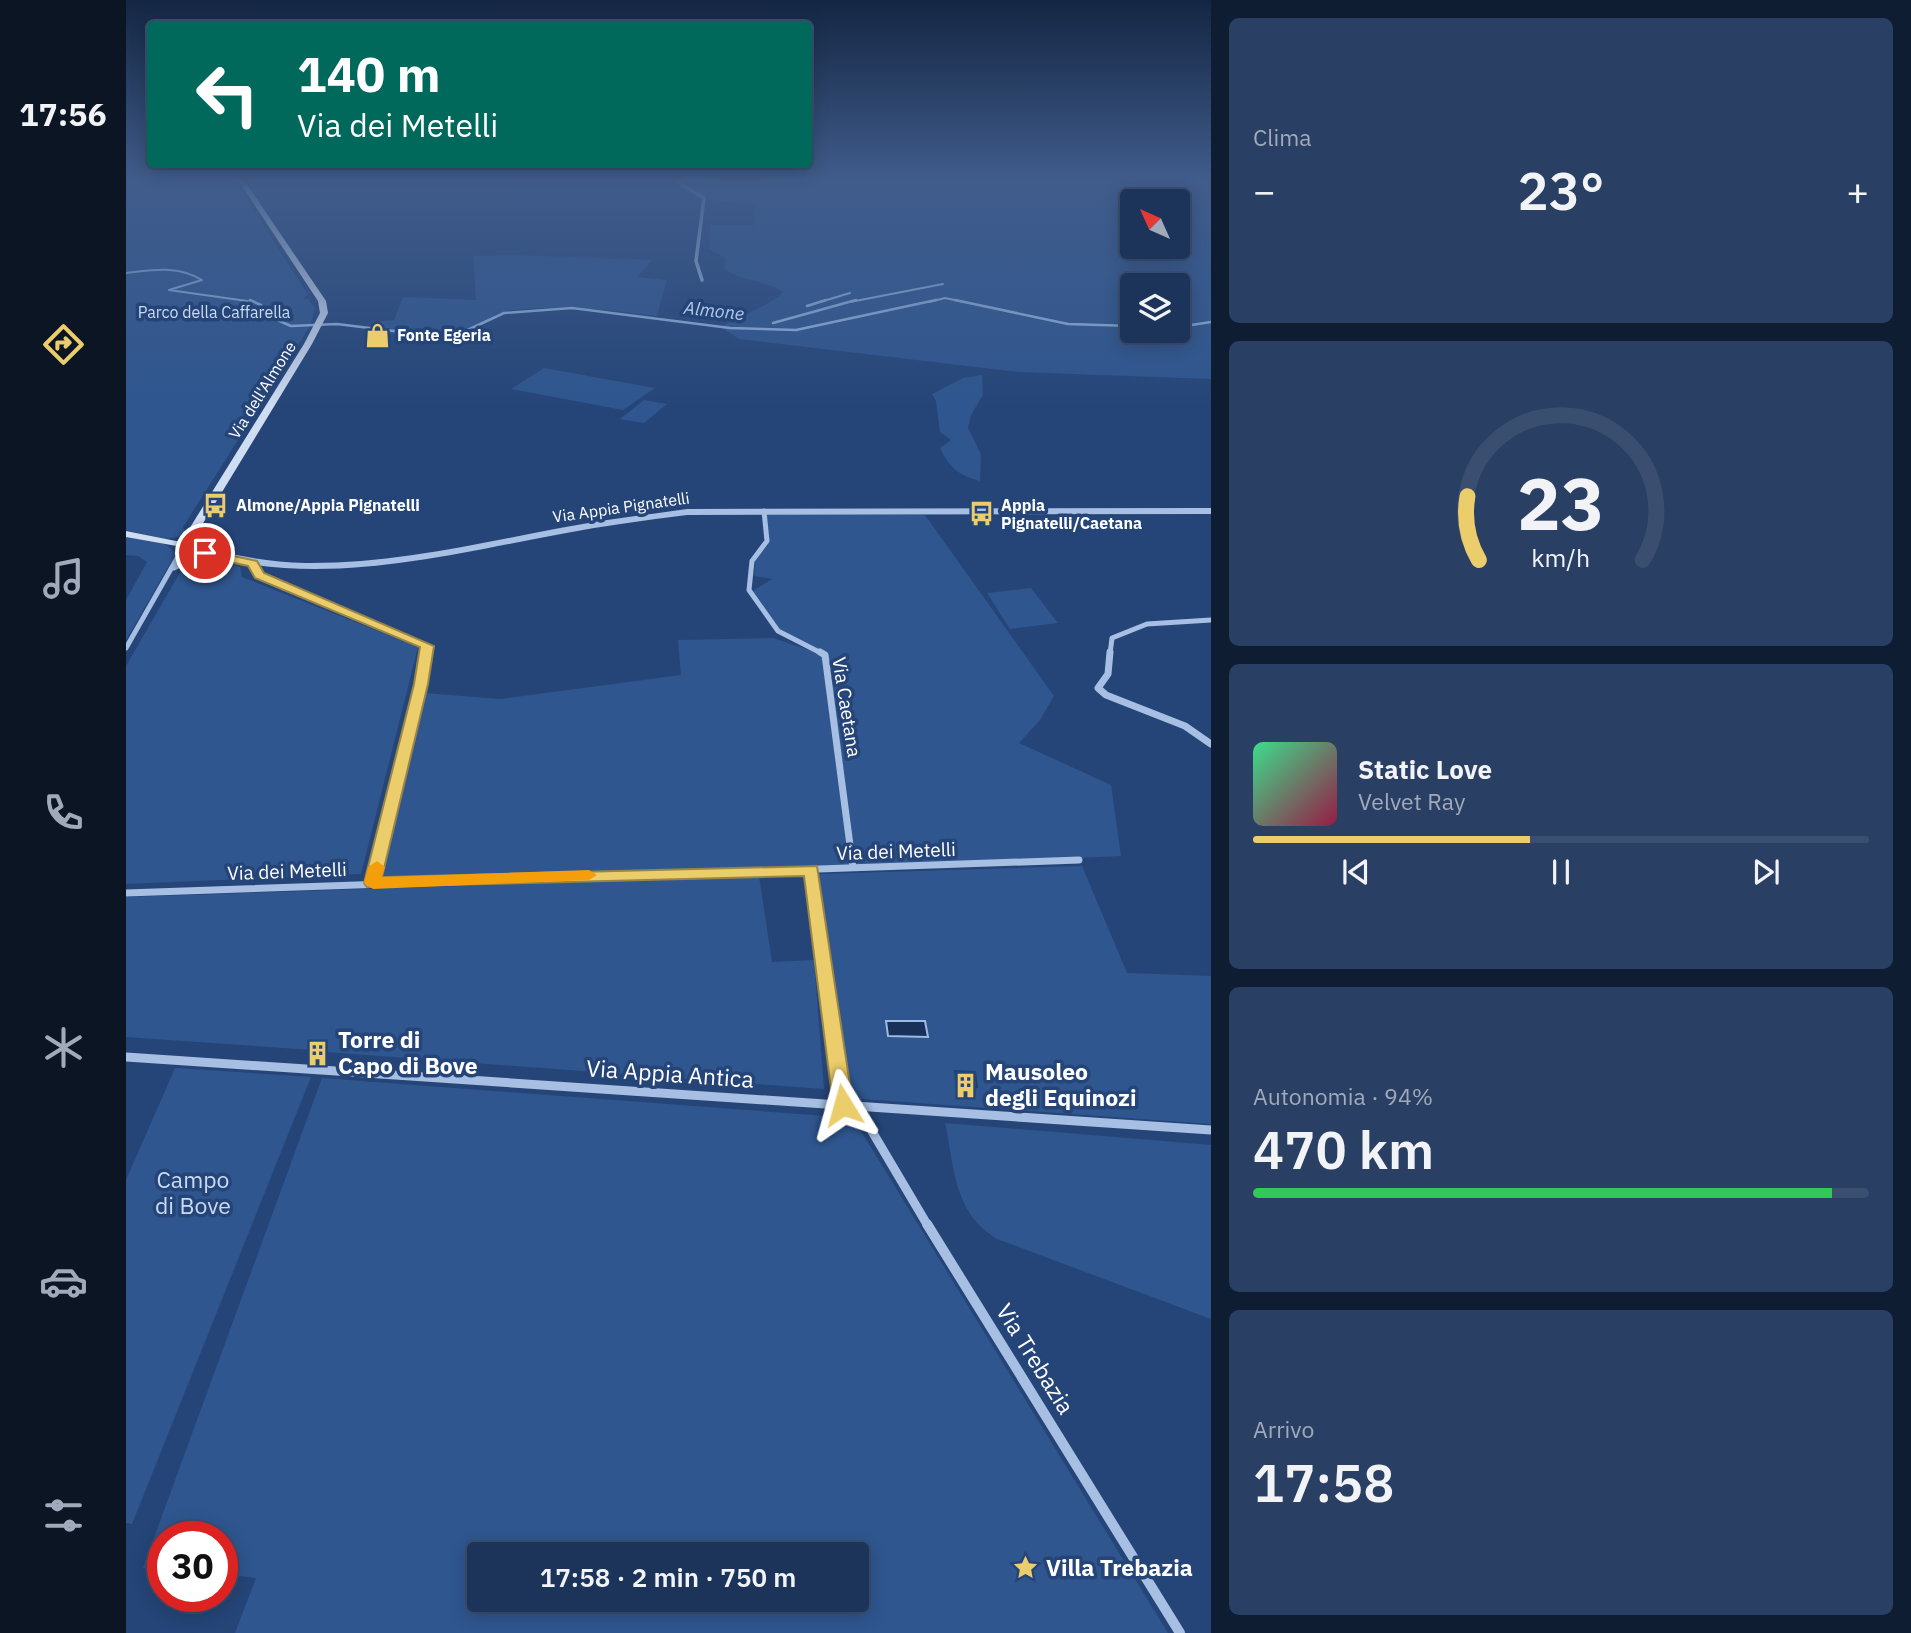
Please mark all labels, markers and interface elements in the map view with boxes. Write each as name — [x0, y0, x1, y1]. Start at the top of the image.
text: 140 m — [297, 42, 441, 105]
icon: left — [182, 49, 273, 140]
text: 17:56 — [19, 93, 107, 135]
text: Via dei Metelli — [297, 104, 498, 146]
text: Clima — [1253, 122, 1312, 152]
text: 23° — [1518, 157, 1604, 224]
text: − — [1253, 166, 1276, 215]
text: + — [1846, 166, 1869, 215]
north arrow — [1120, 189, 1190, 259]
map controls — [1120, 189, 1190, 343]
button: layers — [1120, 273, 1190, 343]
water label: Almone — [682, 296, 745, 325]
park label: Parco della Caffarella — [138, 302, 291, 322]
icon: directions — [39, 320, 88, 369]
shop icon: Fonte Egeria — [363, 321, 391, 349]
place label: Fonte Egeria — [397, 325, 491, 345]
street label: Via dell'Almone — [224, 337, 300, 442]
text: 23 — [1517, 455, 1605, 550]
street label: Via Appia Pignatelli — [551, 487, 691, 527]
bus stop icon: Almone/Appia Pignatelli — [202, 491, 230, 519]
place label: Almone/Appia Pignatelli — [236, 495, 420, 515]
place label: Appia Pignatelli/Caetana — [1001, 495, 1142, 533]
bus stop icon: Appia Pignatelli/Caetana — [967, 500, 995, 528]
pin — [175, 523, 235, 583]
icon: arrive — [186, 534, 224, 572]
text: km/h — [1532, 540, 1590, 573]
icon: music — [39, 554, 88, 603]
street label: Via Caetana — [827, 655, 867, 759]
text: Static Love — [1358, 752, 1492, 786]
text: Velvet Ray — [1358, 786, 1465, 816]
icon: phone — [39, 788, 88, 837]
street label: Via dei Metelli — [836, 837, 956, 865]
icon: previous — [1337, 853, 1375, 891]
icon: pause — [1542, 853, 1580, 891]
icon: next — [1747, 853, 1785, 891]
street label: Via dei Metelli — [227, 857, 347, 885]
icon: climate — [39, 1023, 88, 1072]
place label: Torre di Capo di Bove — [338, 1024, 478, 1080]
building icon: Torre di Capo di Bove — [304, 1039, 332, 1067]
street label: Via Appia Antica — [585, 1052, 755, 1094]
place label: Mausoleo degli Equinozi — [985, 1056, 1137, 1112]
position arrow — [806, 1068, 880, 1142]
building icon: Mausoleo degli Equinozi — [951, 1071, 979, 1099]
text: Autonomia · 94% — [1253, 1081, 1433, 1111]
text: 470 km — [1253, 1116, 1434, 1183]
park label: Campo di Bove — [155, 1164, 231, 1220]
icon: car — [39, 1257, 88, 1306]
street label: Via Trebazia — [990, 1298, 1082, 1419]
text: Arrivo — [1253, 1414, 1314, 1444]
text: 17:58 — [1253, 1449, 1394, 1516]
icon: filters — [39, 1491, 88, 1540]
speed limit sign: 30 — [147, 1521, 238, 1612]
place label: Villa Trebazia — [1046, 1552, 1193, 1582]
place icon: Villa Trebazia — [1012, 1554, 1040, 1582]
text: 17:58 · 2 min · 750 m — [540, 1560, 796, 1594]

